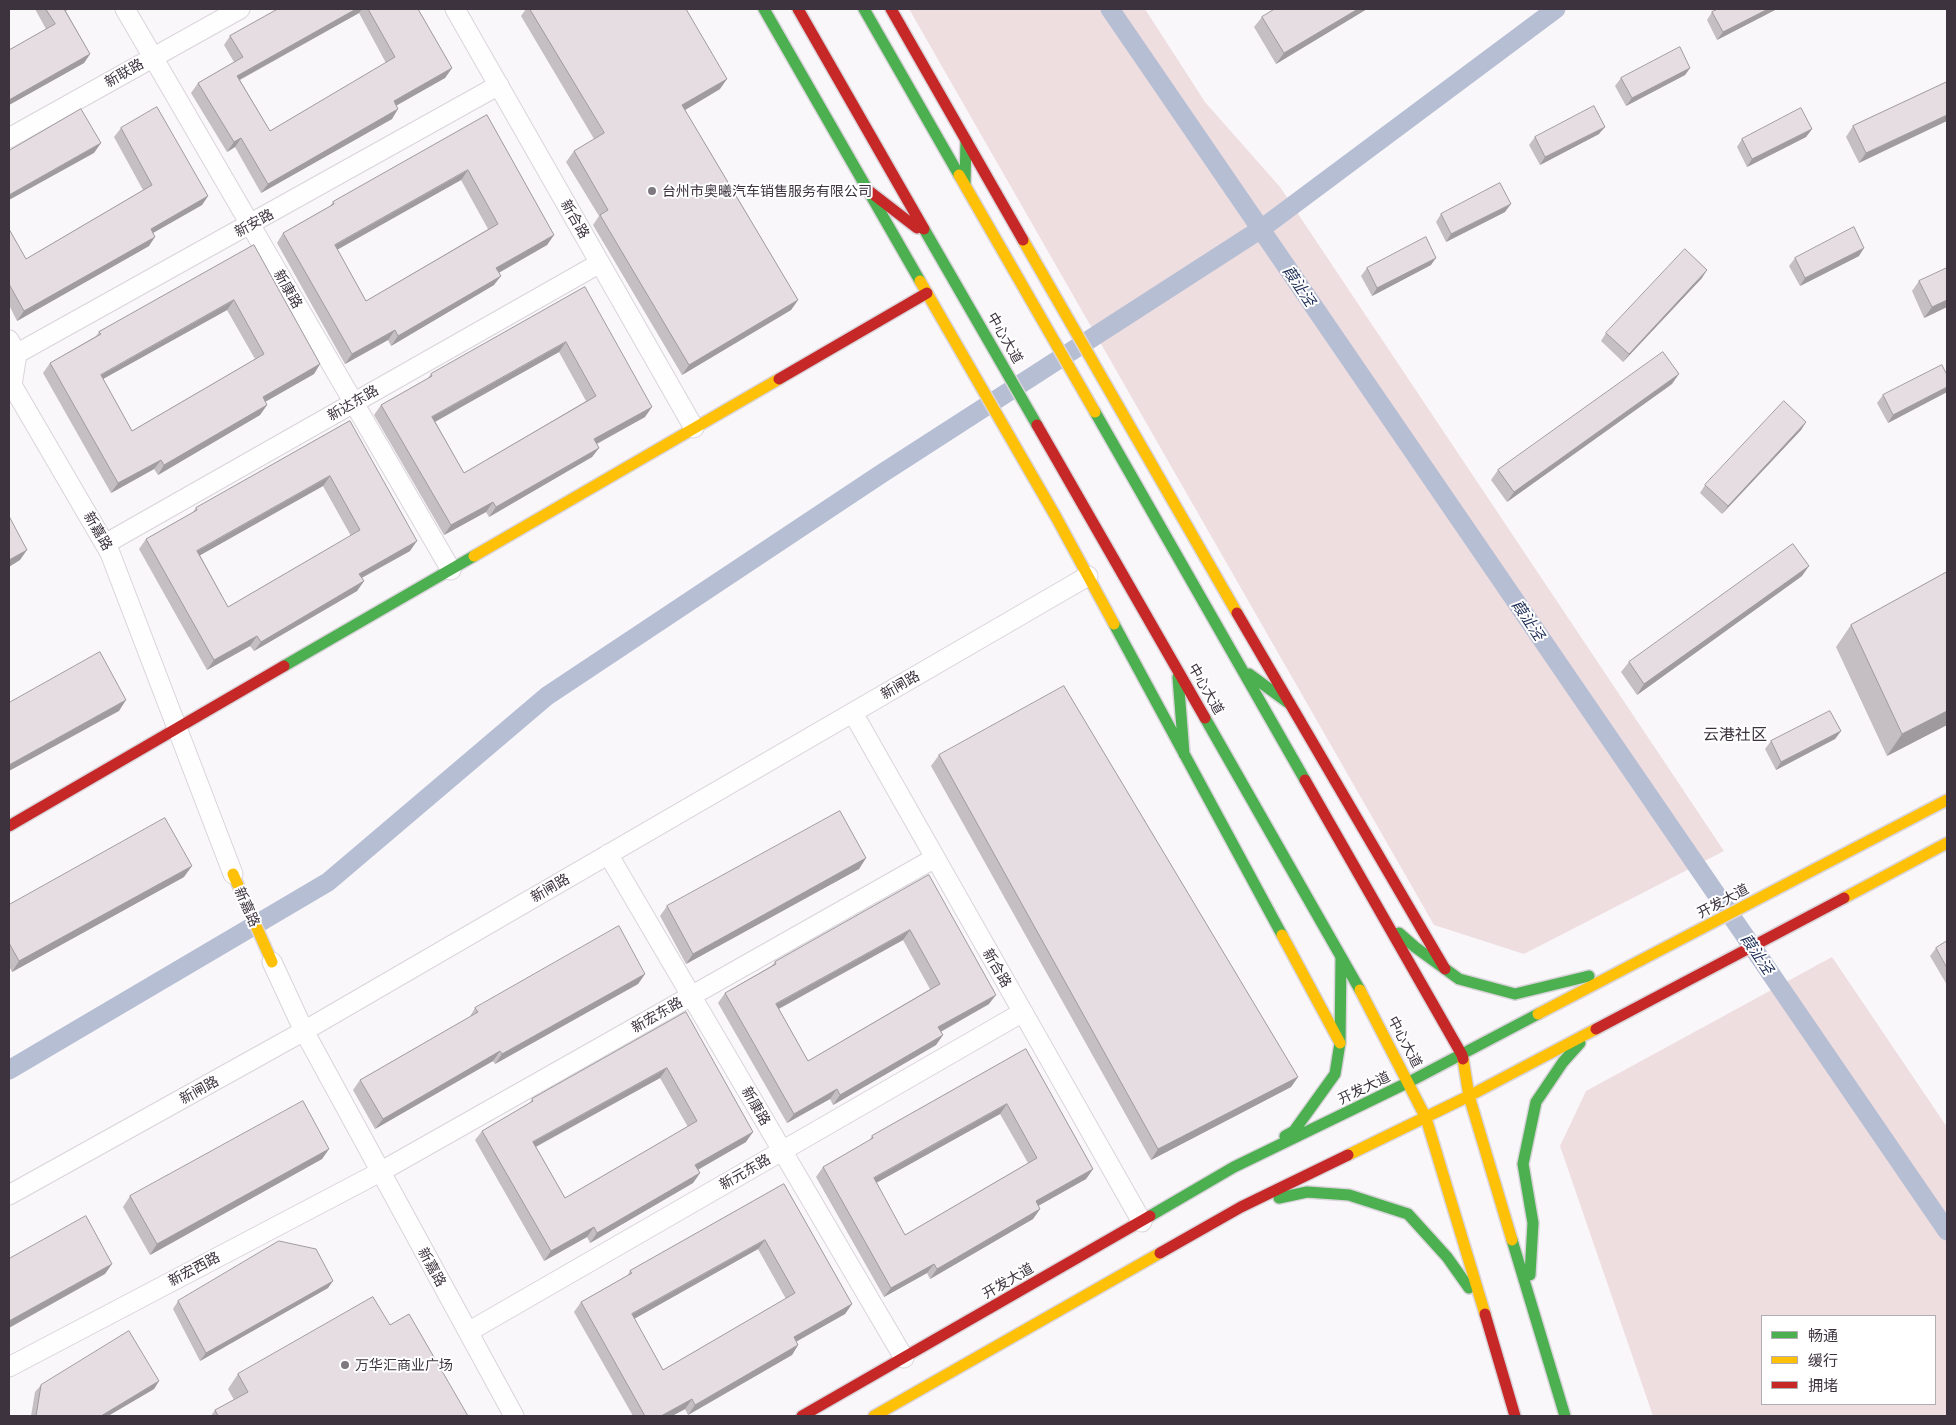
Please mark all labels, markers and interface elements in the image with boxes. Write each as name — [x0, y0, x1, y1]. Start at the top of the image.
street label: 新联路 — [102, 55, 146, 91]
place label: 台州市奥曦汽车销售服务有限公司 — [662, 183, 872, 199]
marker: 台州市奥曦汽车销售服务有限公司 — [646, 185, 658, 197]
street label: 新合路 — [557, 197, 593, 241]
street label: 新安路 — [232, 205, 276, 241]
water label: 葭沚泾 — [1279, 262, 1319, 310]
street label: 新康路 — [270, 267, 306, 311]
street label: 中心大道 — [984, 310, 1026, 366]
street label: 新达东路 — [325, 382, 381, 424]
street label: 新嘉路 — [80, 509, 116, 553]
water label: 葭沚泾 — [1508, 596, 1548, 644]
street label: 中心大道 — [1185, 661, 1227, 717]
street label: 新闸路 — [878, 667, 922, 703]
district label: 云港社区 — [1703, 725, 1767, 745]
street label: 新闸路 — [528, 870, 572, 906]
street label: 开发大道 — [1694, 880, 1752, 922]
street label: 新嘉路 — [231, 884, 263, 930]
water label: 葭沚泾 — [1737, 930, 1777, 978]
street label: 新合路 — [979, 946, 1015, 990]
street label: 新宏东路 — [629, 994, 685, 1036]
street label: 中心大道 — [1384, 1013, 1426, 1071]
street label: 开发大道 — [1335, 1068, 1393, 1108]
street label: 新闸路 — [177, 1072, 221, 1108]
street label: 新康路 — [738, 1084, 774, 1128]
street label: 新元东路 — [717, 1151, 773, 1193]
street label: 新嘉路 — [414, 1245, 450, 1289]
street label: 新宏西路 — [165, 1248, 223, 1290]
street label: 开发大道 — [980, 1260, 1036, 1302]
legend — [1761, 1315, 1936, 1405]
text: 畅通 — [1808, 1326, 1838, 1344]
text: 缓行 — [1808, 1351, 1838, 1369]
place label: 万华汇商业广场 — [355, 1357, 453, 1373]
marker: 万华汇商业广场 — [339, 1359, 351, 1371]
text: 拥堵 — [1808, 1376, 1838, 1394]

